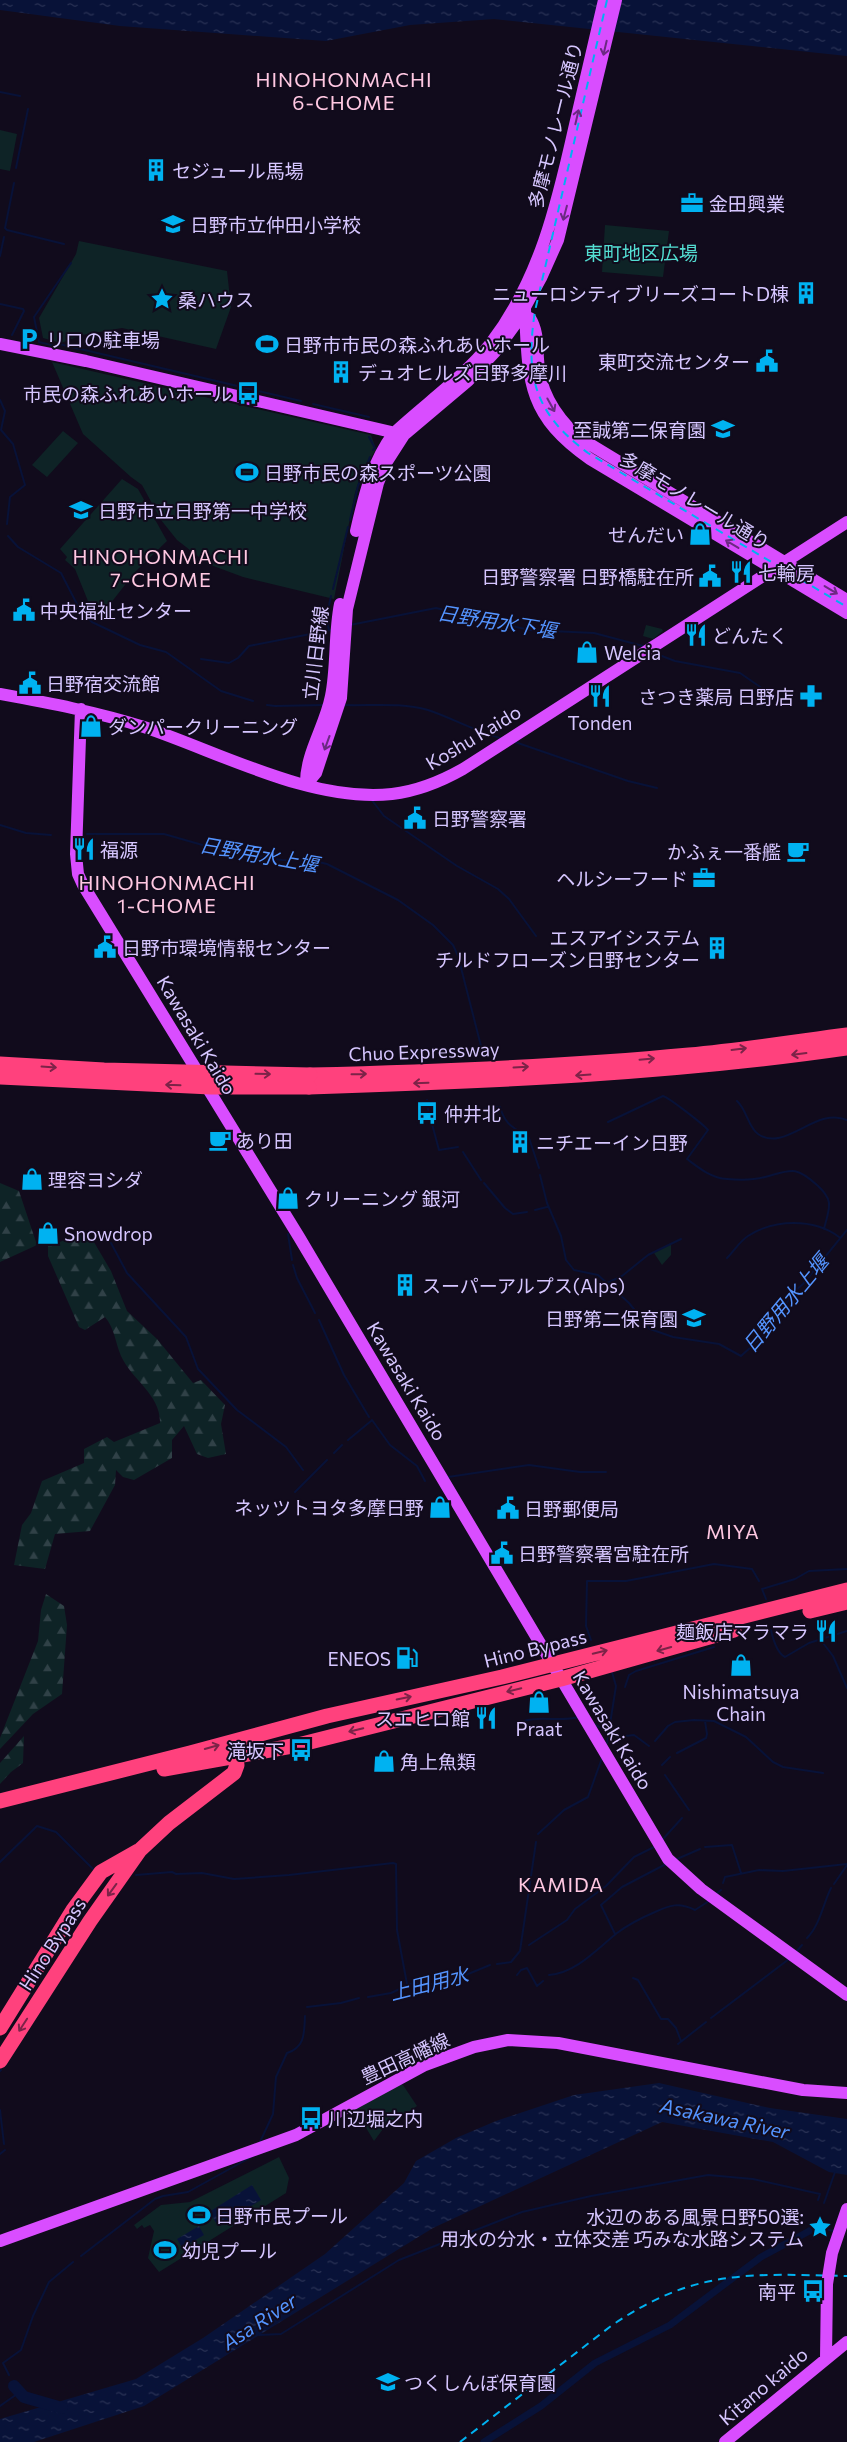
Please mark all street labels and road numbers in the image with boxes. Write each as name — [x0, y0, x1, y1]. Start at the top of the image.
street label: 多摩モノレール通り — [523, 39, 587, 211]
street label: 多摩モノレール通り — [616, 446, 774, 554]
street label: 立川日野線 — [298, 604, 332, 702]
street label: Koshu Kaido — [421, 700, 525, 774]
street label: Kawasaki Kaido — [152, 971, 242, 1099]
street label: Chuo Expressway — [348, 1037, 500, 1065]
street label: Kawasaki Kaido — [362, 1317, 452, 1445]
street label: Hino Bypass — [481, 1624, 589, 1672]
street label: Kawasaki Kaido — [568, 1666, 658, 1794]
street label: Hino Bypass — [14, 1894, 90, 1994]
street label: 豊田高幡線 — [357, 2027, 453, 2089]
street label: Kitano kaido — [714, 2342, 812, 2430]

